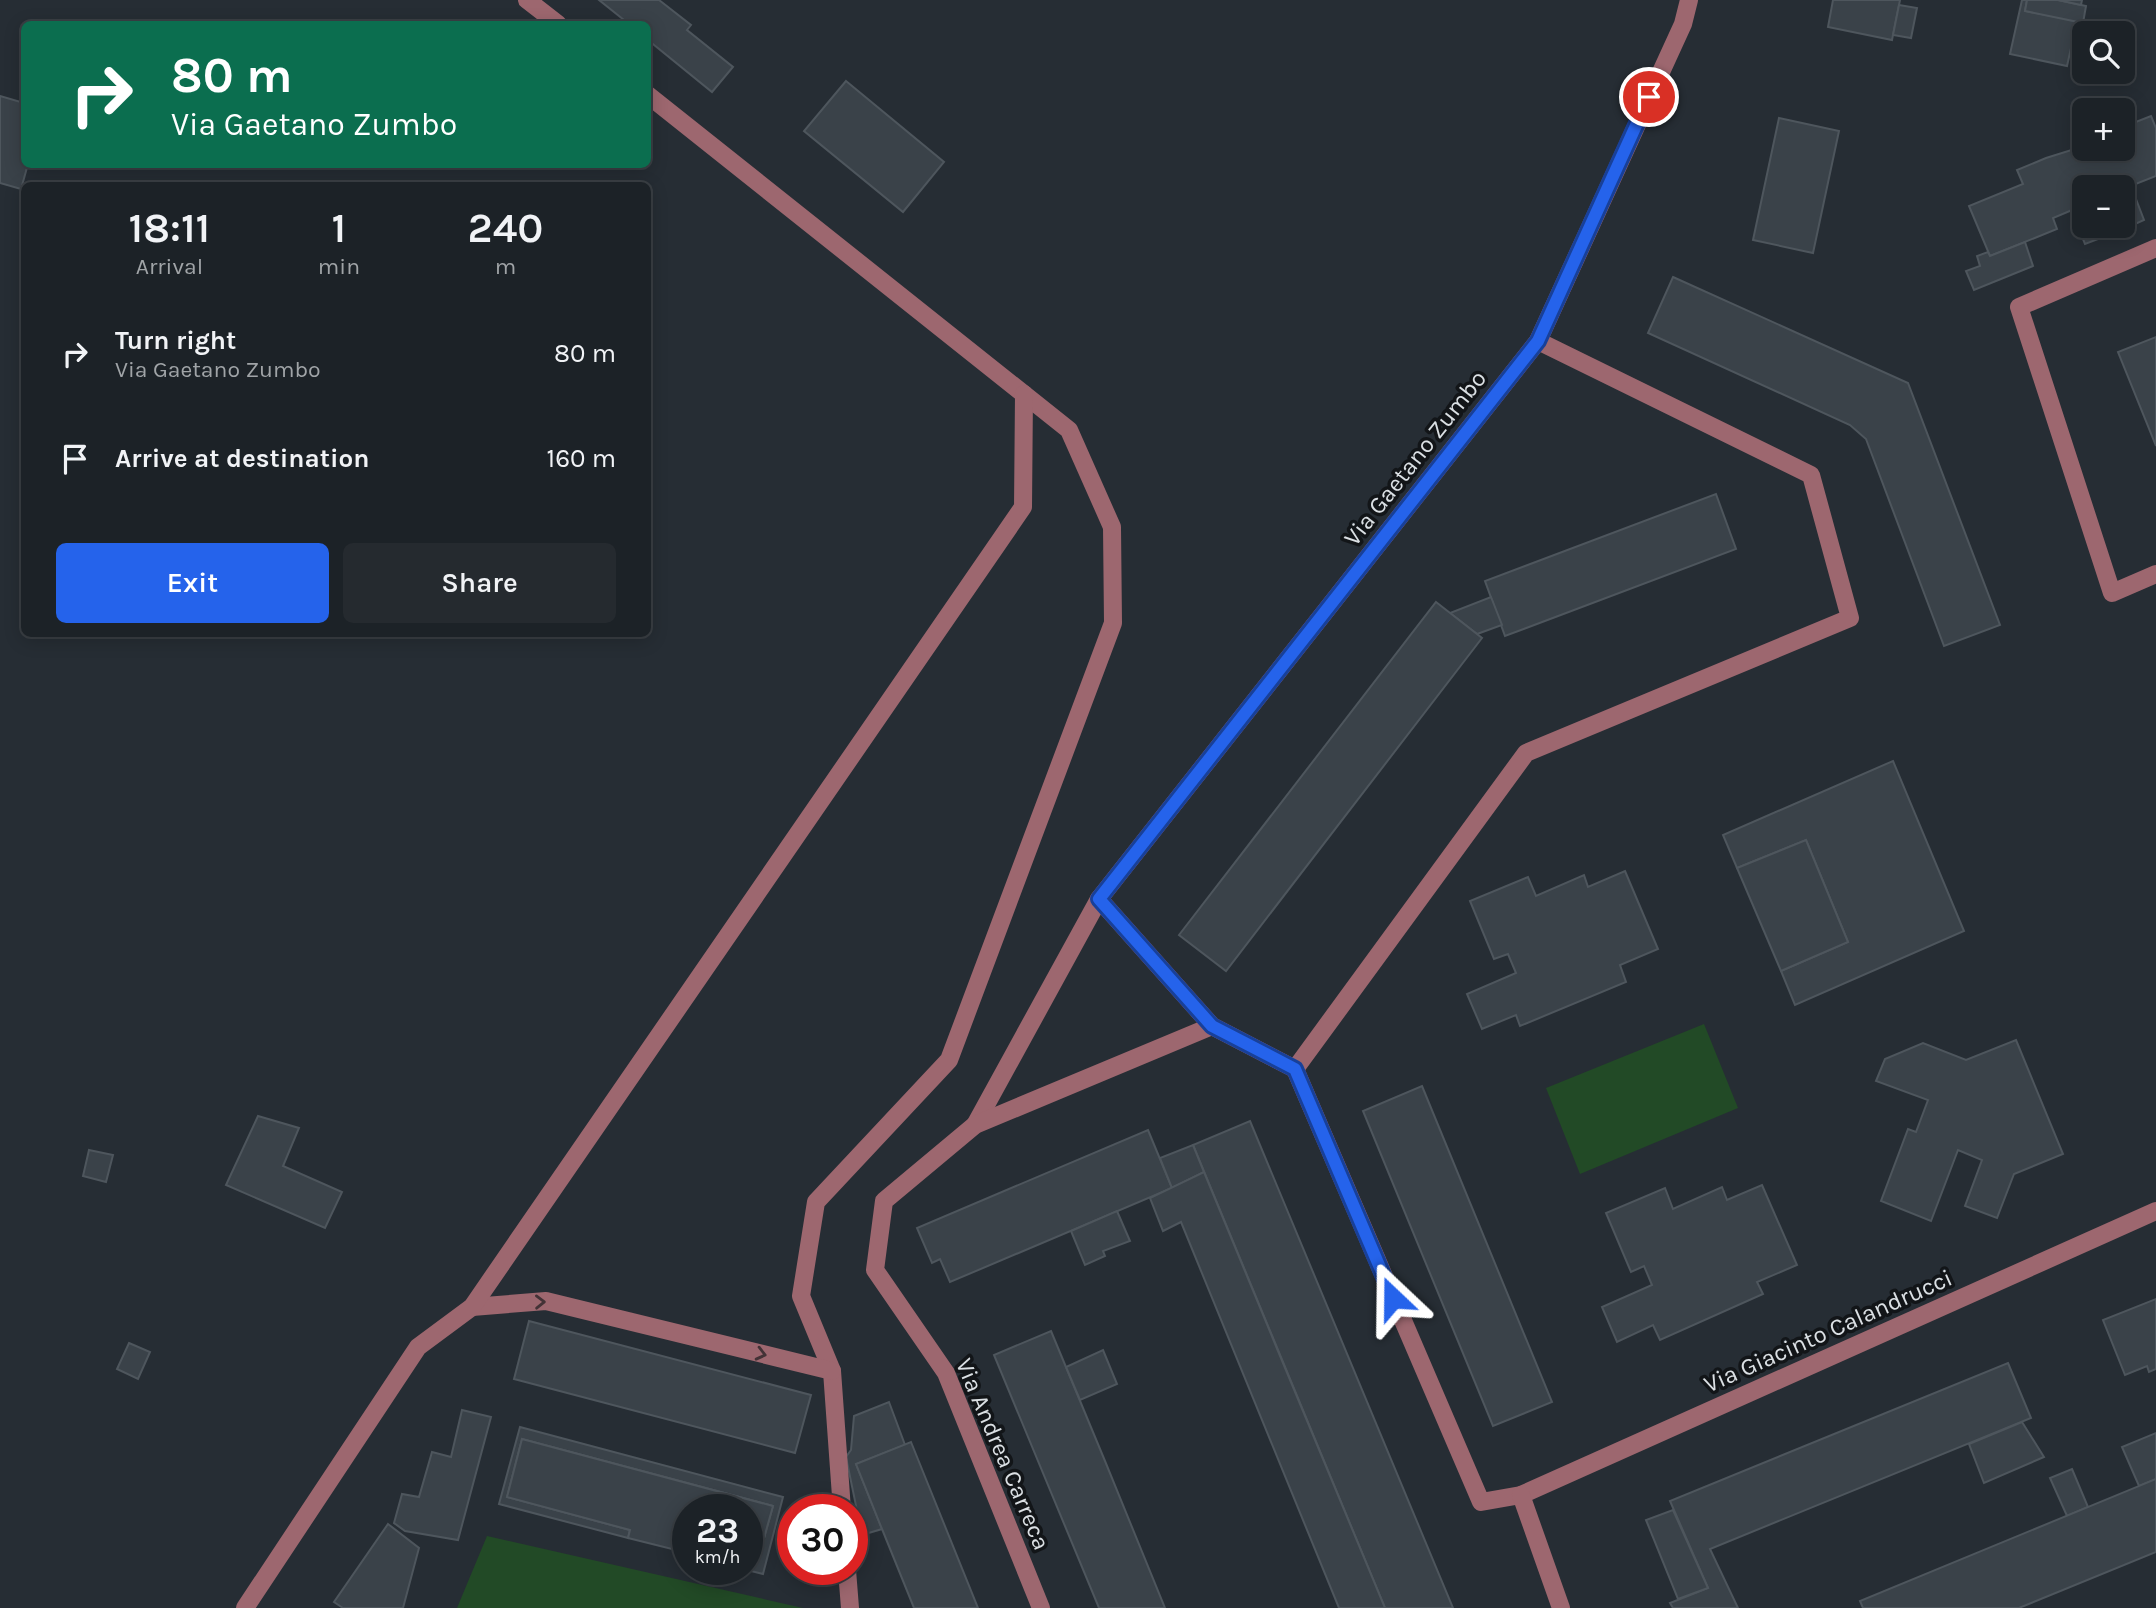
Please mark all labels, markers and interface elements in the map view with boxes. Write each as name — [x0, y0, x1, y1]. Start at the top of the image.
map controls — [2072, 21, 2135, 238]
button: search — [2072, 21, 2135, 84]
text: 80 m — [171, 47, 293, 104]
icon: right — [56, 49, 147, 140]
pin — [1619, 67, 1679, 127]
icon: arrive — [1630, 78, 1668, 116]
button: + — [2072, 98, 2135, 161]
text: Via Gaetano Zumbo — [171, 106, 457, 143]
button: − — [2072, 175, 2135, 238]
text: 18:11 — [129, 203, 210, 253]
text: 1 — [332, 203, 346, 253]
text: 240 — [468, 203, 543, 253]
text: Arrival — [136, 253, 203, 280]
text: min — [318, 253, 360, 280]
text: m — [495, 253, 516, 280]
text: Turn right — [115, 325, 236, 356]
icon: right — [56, 335, 94, 373]
text: 80 m — [554, 338, 616, 369]
text: Via Gaetano Zumbo — [115, 356, 321, 383]
street label: Via Gaetano Zumbo — [1338, 365, 1492, 551]
icon: arrive — [56, 440, 94, 478]
text: Arrive at destination — [115, 443, 369, 474]
text: 160 m — [547, 443, 616, 474]
button: Exit — [56, 543, 329, 623]
button: Share — [343, 543, 616, 623]
position arrow — [1356, 1261, 1430, 1335]
street label: Via Giacinto Calandrucci — [1699, 1264, 1957, 1398]
one-way arrow — [535, 1294, 545, 1310]
one-way arrow — [755, 1346, 767, 1360]
street label: Via Andrea Carreca — [950, 1354, 1056, 1554]
speed limit sign: 30 — [777, 1494, 868, 1585]
text: 23 — [696, 1510, 739, 1551]
text: km/h — [695, 1546, 740, 1568]

